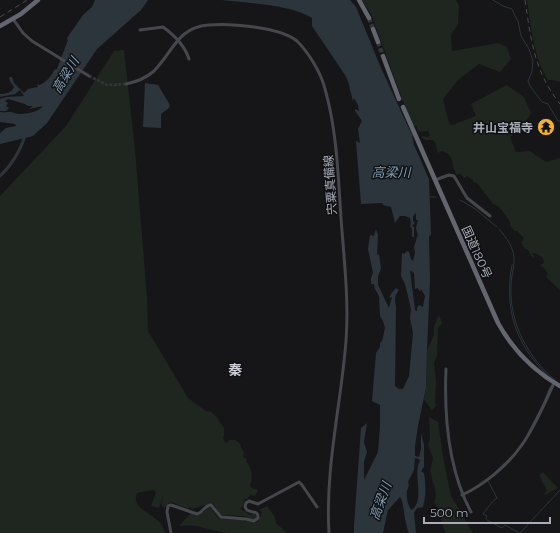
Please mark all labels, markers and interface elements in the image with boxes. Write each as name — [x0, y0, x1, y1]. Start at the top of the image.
water label: 高梁川 — [48, 52, 83, 96]
temple icon: 井山宝福寺 — [536, 117, 556, 137]
place label: 井山宝福寺 — [473, 120, 533, 135]
street label: 宍粟真備線 — [320, 155, 340, 215]
water label: 高梁川 — [371, 164, 412, 180]
street label: 国道180号 — [459, 223, 495, 281]
district label: 秦 — [228, 361, 242, 379]
water label: 高梁川 — [366, 478, 395, 522]
scale bar — [424, 499, 550, 525]
text: 500 m — [430, 505, 469, 520]

